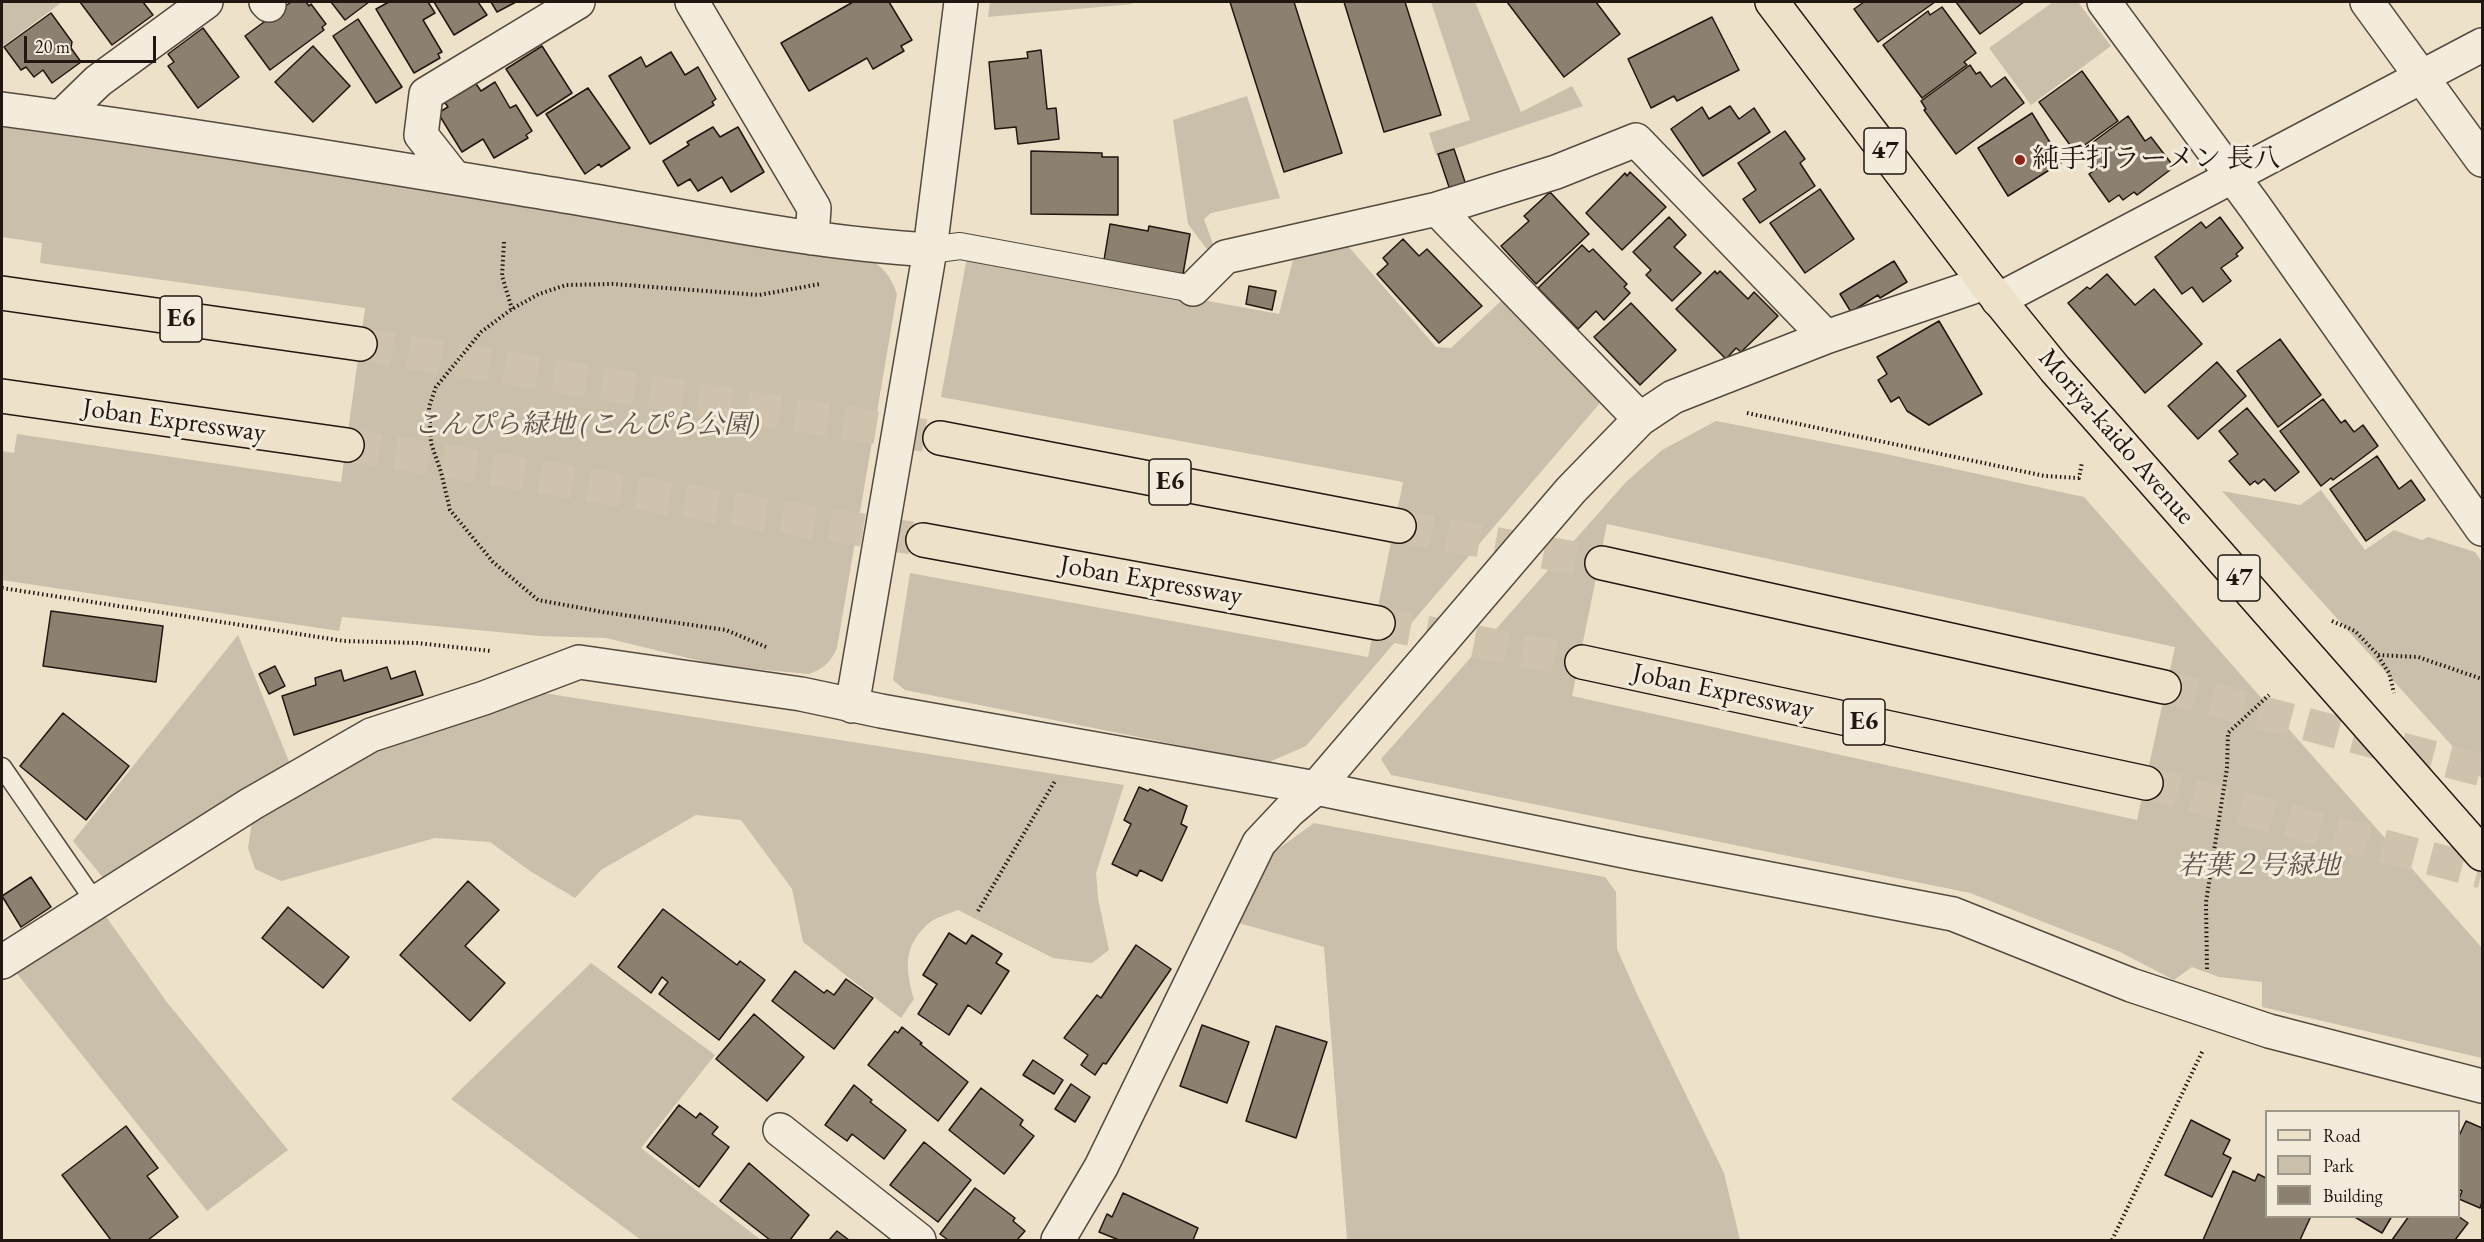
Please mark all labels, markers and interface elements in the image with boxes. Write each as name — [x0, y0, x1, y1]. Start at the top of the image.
scale bar — [27, 24, 159, 62]
text: 20 m — [35, 35, 70, 58]
road number: 47 — [1864, 128, 1906, 174]
place label: 純手打ラーメン 長八 — [2032, 144, 2280, 176]
marker: 純手打ラーメン 長八 — [2013, 153, 2027, 167]
road number: E6 — [160, 296, 202, 342]
street label: Moriya-kaido Avenue — [2031, 342, 2201, 532]
street label: Joban Expressway — [80, 392, 268, 450]
park label: こんぴら緑地 (こんぴら公園) — [413, 410, 759, 442]
road number: E6 — [1149, 459, 1191, 505]
street label: Joban Expressway — [1057, 549, 1245, 613]
road number: 47 — [2218, 555, 2260, 601]
street label: Joban Expressway — [1629, 657, 1817, 727]
road number: E6 — [1843, 699, 1885, 745]
park label: 若葉２号緑地 — [2178, 851, 2340, 883]
legend — [2265, 1110, 2460, 1218]
text: Road — [2323, 1124, 2361, 1147]
text: Park — [2323, 1154, 2354, 1177]
text: Building — [2323, 1184, 2383, 1207]

